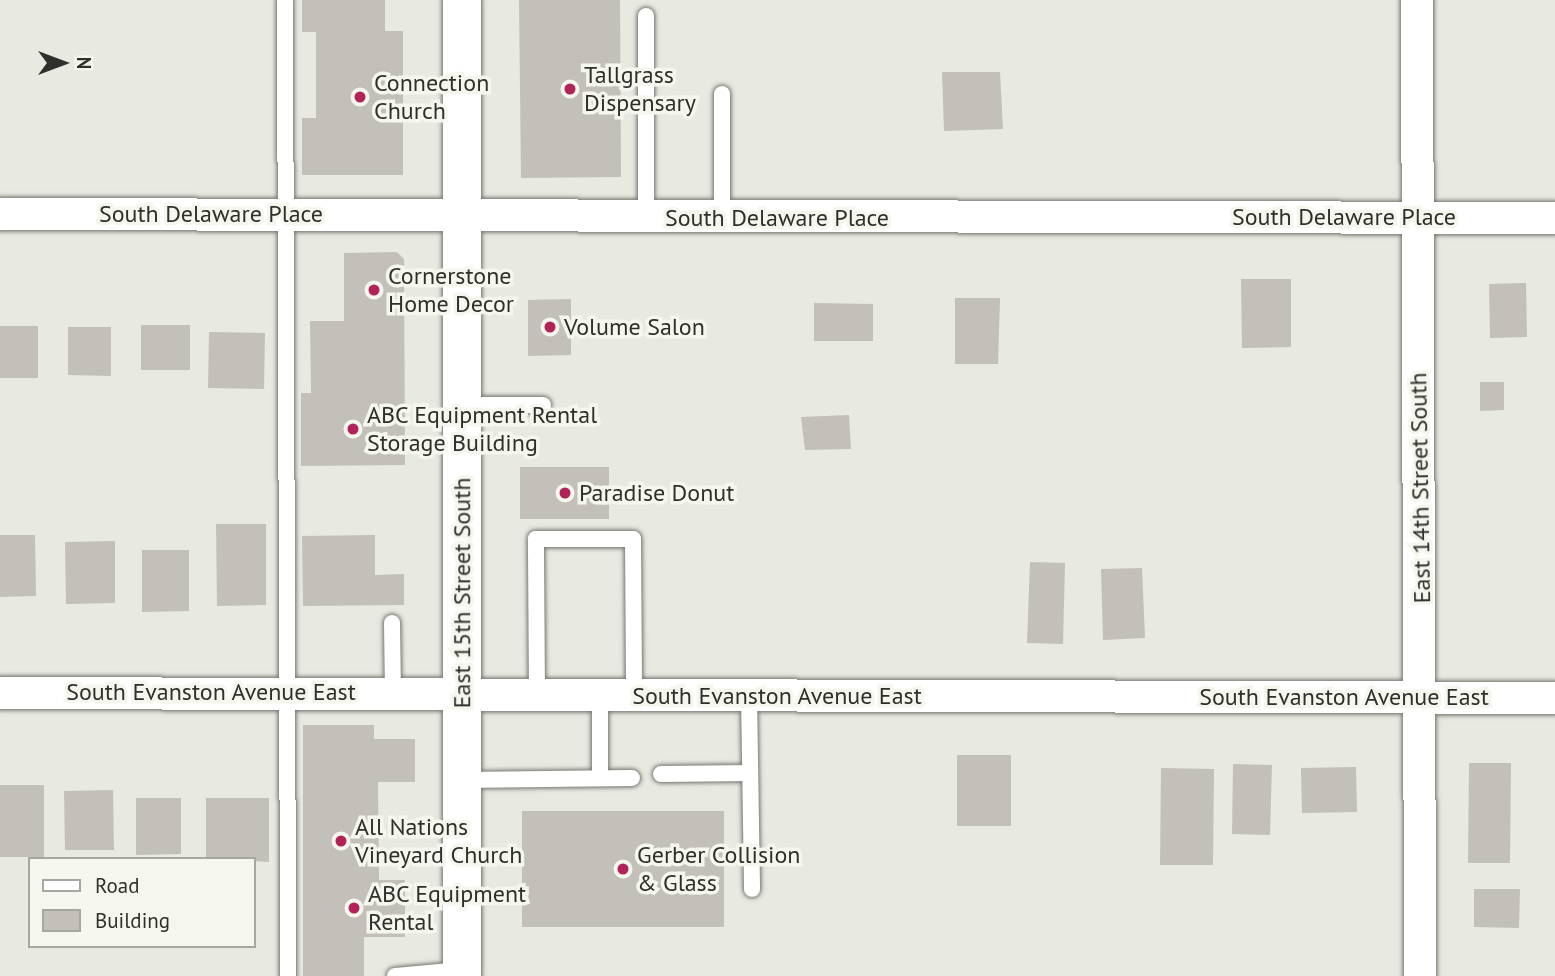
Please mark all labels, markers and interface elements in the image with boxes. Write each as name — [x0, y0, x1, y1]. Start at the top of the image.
north arrow — [28, 28, 98, 98]
text: N — [72, 57, 96, 69]
place label: Tallgrass Dispensary — [584, 61, 696, 117]
place label: Connection Church — [374, 69, 489, 125]
marker: Tallgrass Dispensary — [562, 81, 578, 97]
marker: Connection Church — [352, 89, 368, 105]
street label: South Delaware Place — [99, 200, 323, 228]
street label: South Delaware Place — [1232, 203, 1456, 231]
street label: South Delaware Place — [665, 204, 889, 232]
place label: Cornerstone Home Decor — [388, 262, 514, 318]
marker: Cornerstone Home Decor — [366, 282, 382, 298]
place label: Volume Salon — [564, 313, 705, 341]
marker: Volume Salon — [542, 319, 558, 335]
street label: East 14th Street South — [1404, 372, 1436, 604]
place label: ABC Equipment Rental Storage Building — [367, 401, 598, 457]
marker: ABC Equipment Rental Storage Building — [345, 421, 361, 437]
street label: East 15th Street South — [448, 478, 476, 708]
place label: Paradise Donut — [579, 479, 734, 507]
marker: Paradise Donut — [557, 485, 573, 501]
street label: South Evanston Avenue East — [66, 678, 356, 706]
street label: South Evanston Avenue East — [632, 682, 922, 710]
street label: South Evanston Avenue East — [1199, 683, 1489, 711]
place label: All Nations Vineyard Church — [355, 813, 522, 869]
marker: All Nations Vineyard Church — [333, 833, 349, 849]
place label: Gerber Collision & Glass — [637, 841, 800, 897]
legend — [28, 857, 256, 948]
marker: Gerber Collision & Glass — [615, 861, 631, 877]
text: Road — [95, 872, 139, 899]
place label: ABC Equipment Rental — [368, 880, 527, 936]
marker: ABC Equipment Rental — [346, 900, 362, 916]
text: Building — [95, 907, 170, 934]

